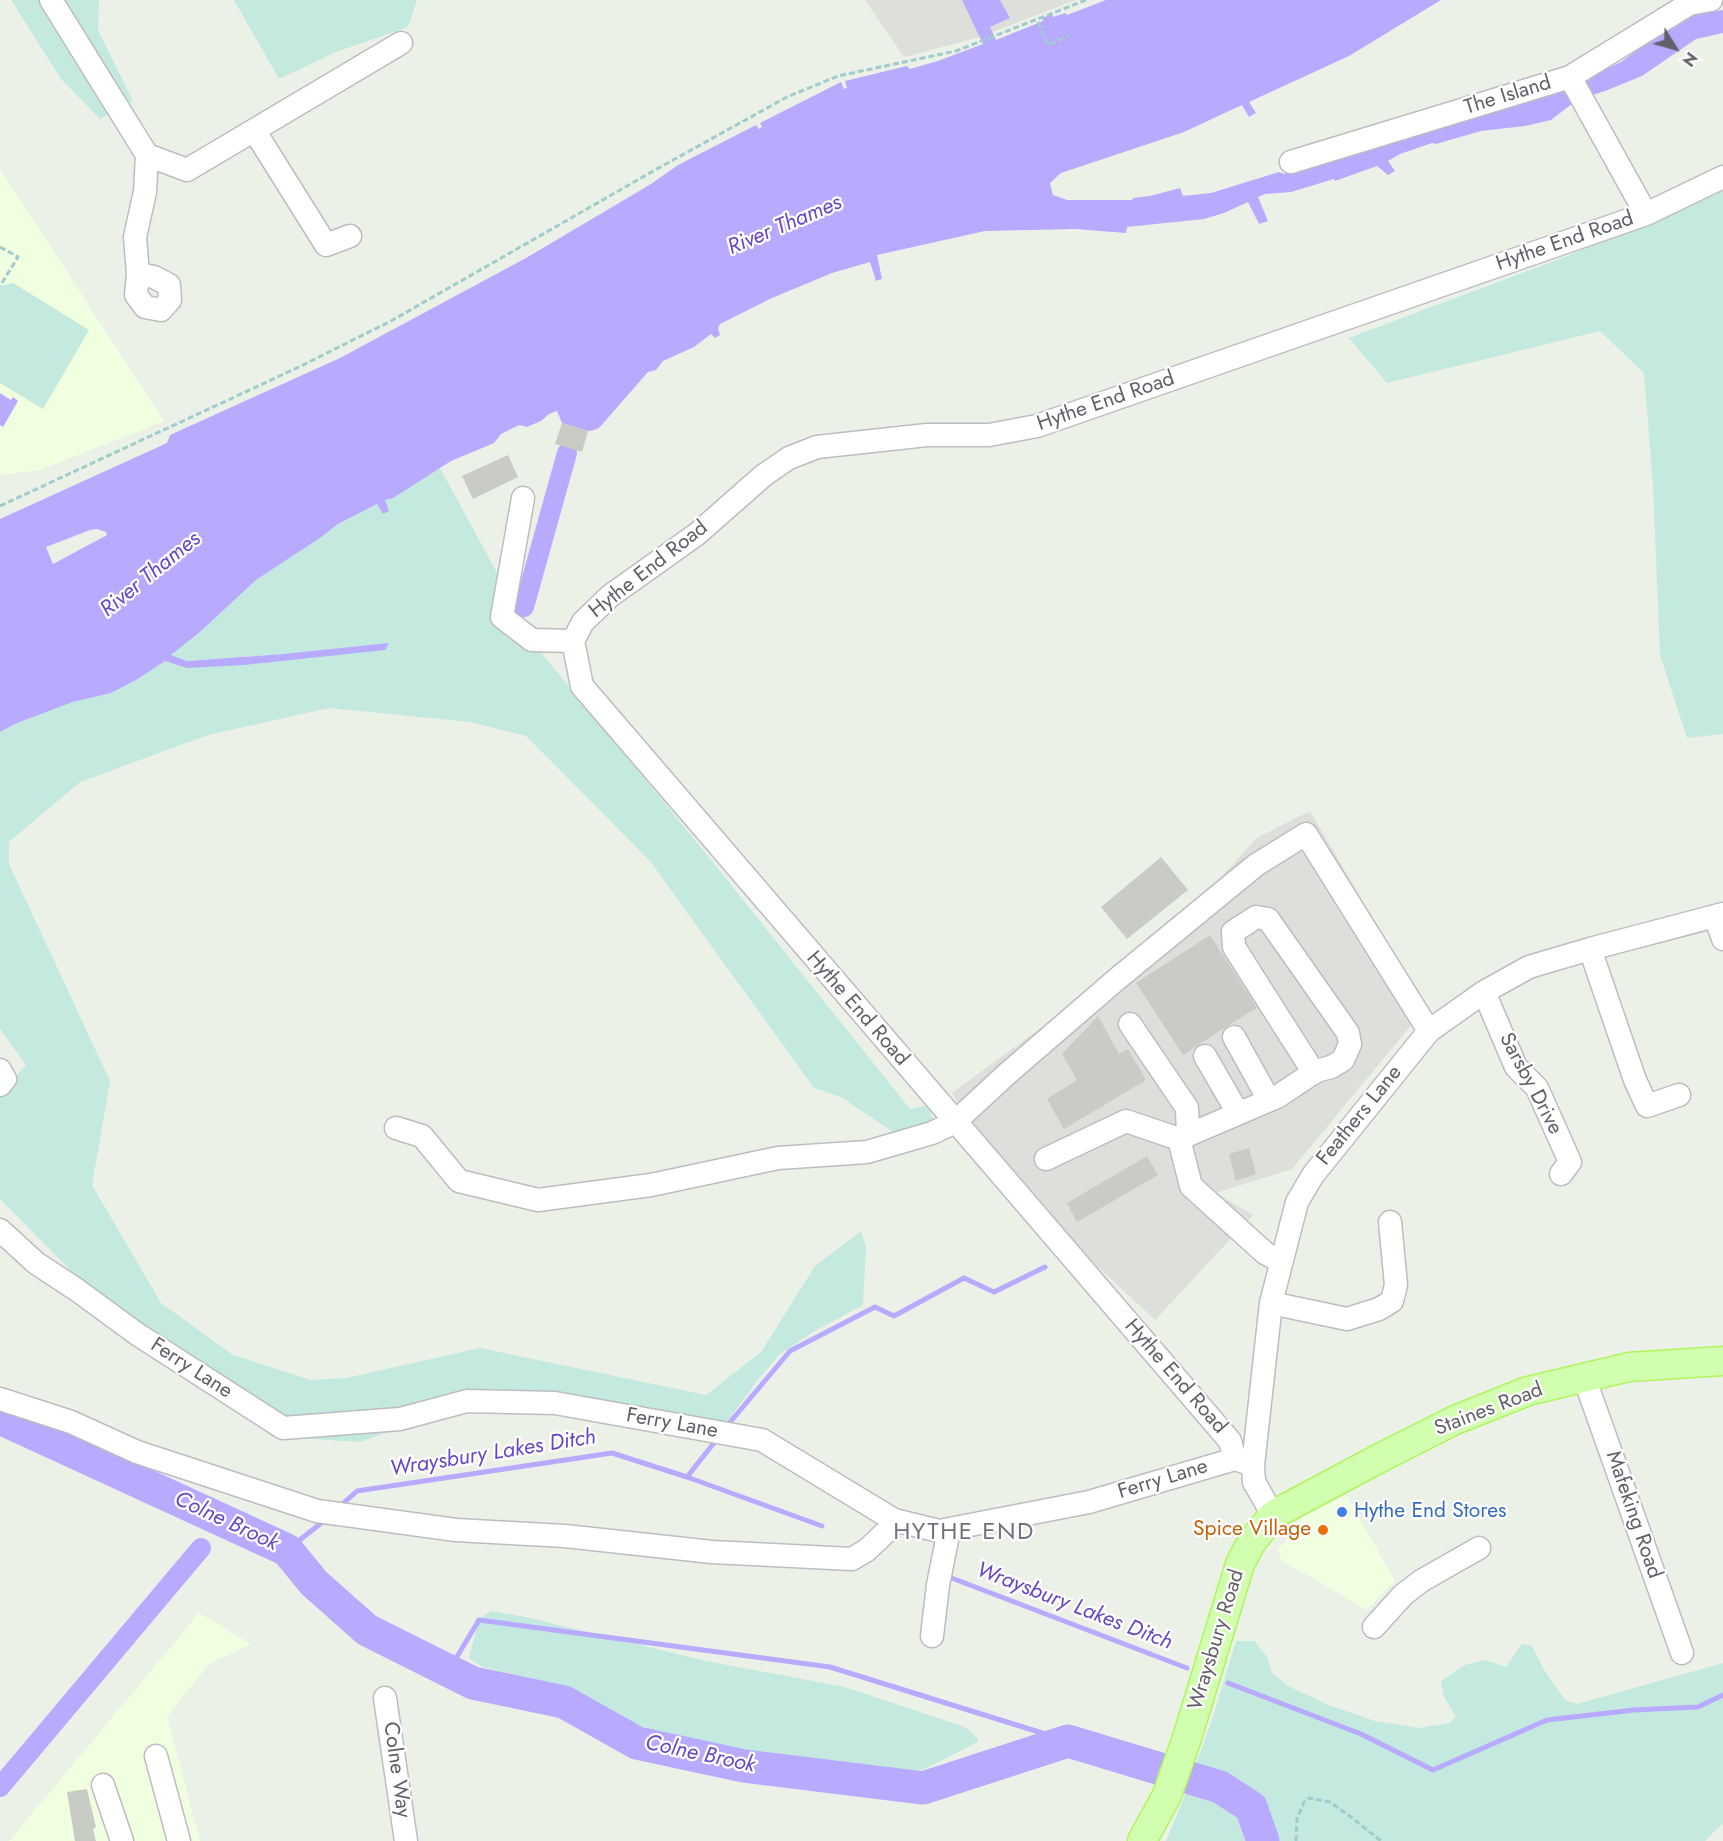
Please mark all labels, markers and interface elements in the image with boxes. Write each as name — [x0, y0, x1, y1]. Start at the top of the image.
north arrow — [1645, 18, 1705, 78]
text: N — [1677, 47, 1703, 71]
street label: The Island — [1462, 71, 1554, 121]
water label: River Thames — [724, 190, 846, 262]
street label: Hythe End Road — [1493, 207, 1637, 277]
street label: Hythe End Road — [1034, 367, 1178, 437]
street label: Hythe End Road — [585, 516, 713, 624]
water label: River Thames — [96, 527, 206, 623]
street label: Hythe End Road — [800, 947, 914, 1071]
street label: Sarsby Drive — [1493, 1029, 1567, 1139]
street label: Feathers Lane — [1312, 1061, 1408, 1171]
street label: Hythe End Road — [1118, 1315, 1232, 1439]
street label: Ferry Lane — [145, 1333, 237, 1405]
street label: Staines Road — [1431, 1378, 1547, 1442]
street label: Ferry Lane — [624, 1404, 720, 1444]
water label: Wraysbury Lakes Ditch — [388, 1425, 598, 1483]
street label: Mafeking Road — [1599, 1448, 1667, 1582]
street label: Ferry Lane — [1115, 1454, 1211, 1506]
water label: Colne Brook — [170, 1486, 282, 1558]
place label: Hythe End Stores — [1354, 1499, 1506, 1525]
marker: Hythe End Stores — [1335, 1505, 1349, 1519]
place label: Spice Village — [1193, 1517, 1311, 1543]
district label: HYTHE END — [893, 1519, 1035, 1547]
marker: Spice Village — [1316, 1523, 1330, 1537]
water label: Wraysbury Lakes Ditch — [972, 1557, 1176, 1657]
street label: Wraysbury Road — [1184, 1567, 1250, 1713]
street label: Colne Way — [377, 1720, 415, 1820]
water label: Colne Brook — [643, 1730, 757, 1780]

